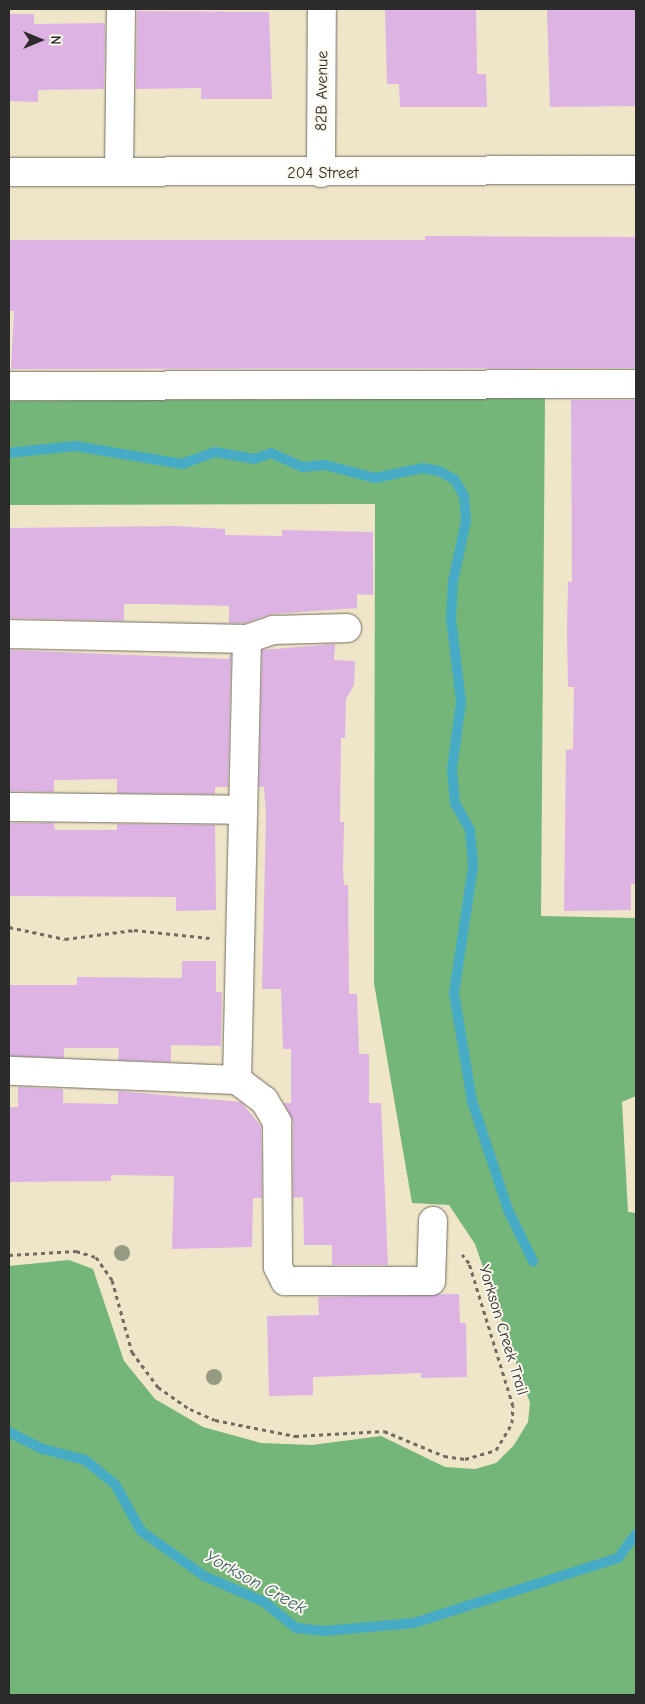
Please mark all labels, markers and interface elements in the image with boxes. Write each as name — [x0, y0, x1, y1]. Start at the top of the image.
north arrow — [15, 15, 65, 65]
text: N — [47, 35, 64, 45]
street label: 82B Avenue — [312, 51, 332, 131]
street label: 204 Street — [287, 163, 359, 183]
street label: Yorkson Creek Trail — [474, 1263, 532, 1397]
water label: Yorkson Creek — [201, 1546, 309, 1620]

